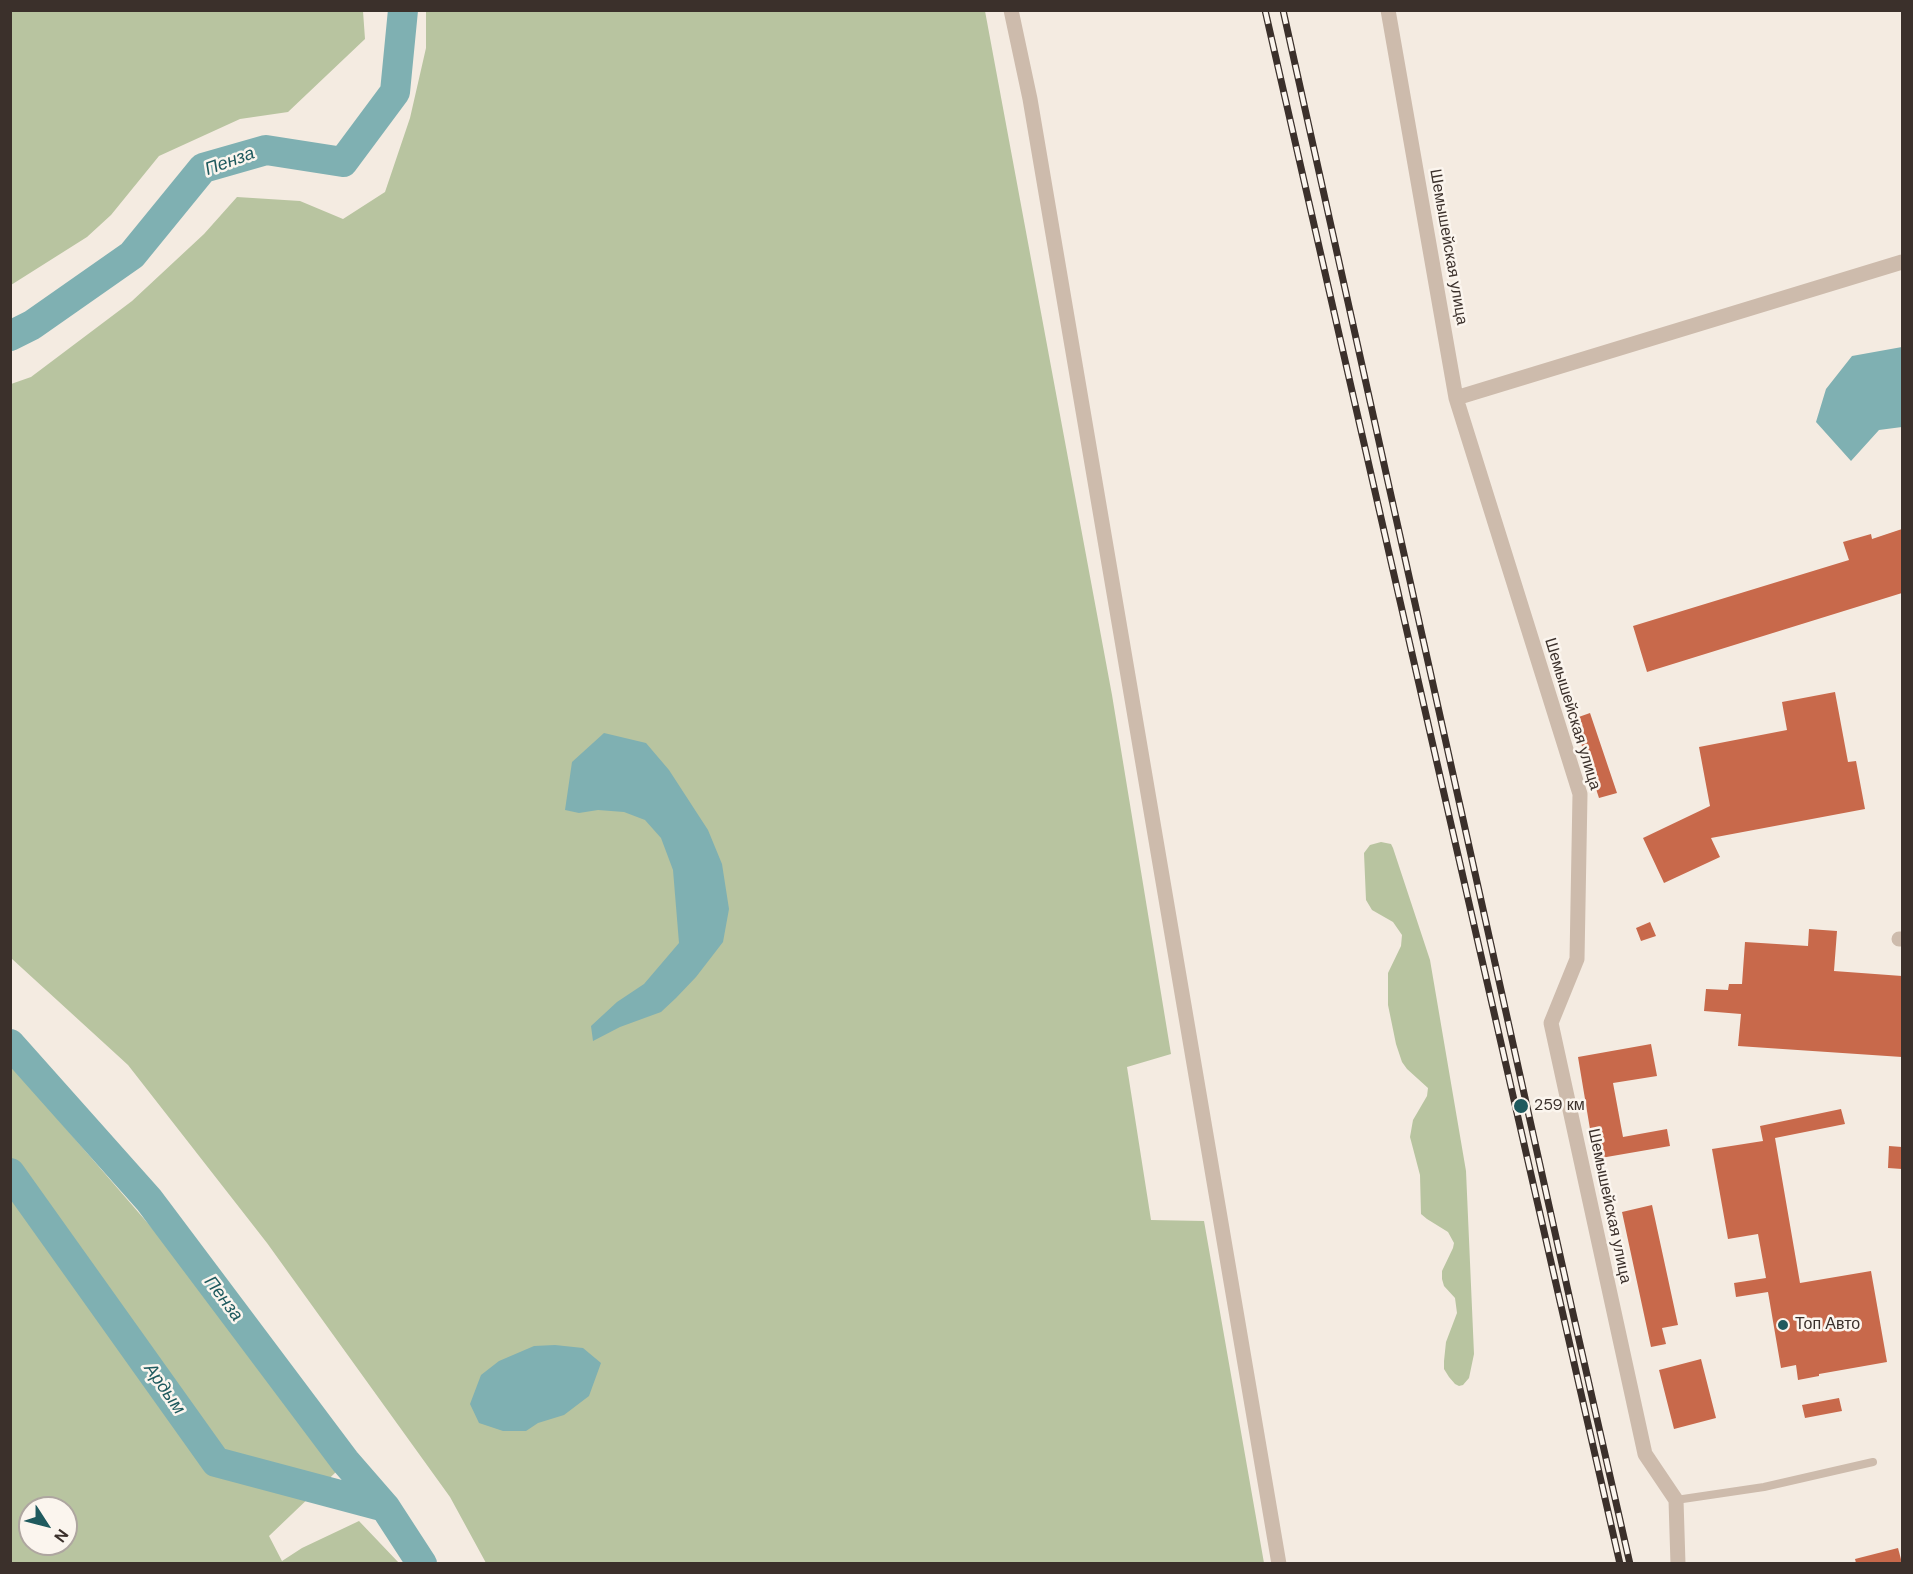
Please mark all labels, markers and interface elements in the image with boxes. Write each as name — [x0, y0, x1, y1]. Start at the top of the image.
water label: Пенза — [202, 143, 258, 181]
street label: Шемышейская улица — [1425, 168, 1471, 326]
street label: Шемышейская улица — [1540, 636, 1604, 792]
place label: 259 км — [1534, 1096, 1585, 1116]
marker: 259 км — [1512, 1097, 1530, 1115]
street label: Шемышейская улица — [1583, 1127, 1635, 1285]
water label: Пенза — [199, 1272, 247, 1326]
place label: Топ Авто — [1795, 1315, 1860, 1335]
marker: Топ Авто — [1776, 1318, 1790, 1332]
water label: Ардым — [139, 1359, 189, 1419]
north arrow — [18, 1496, 78, 1556]
text: N — [49, 1525, 73, 1547]

